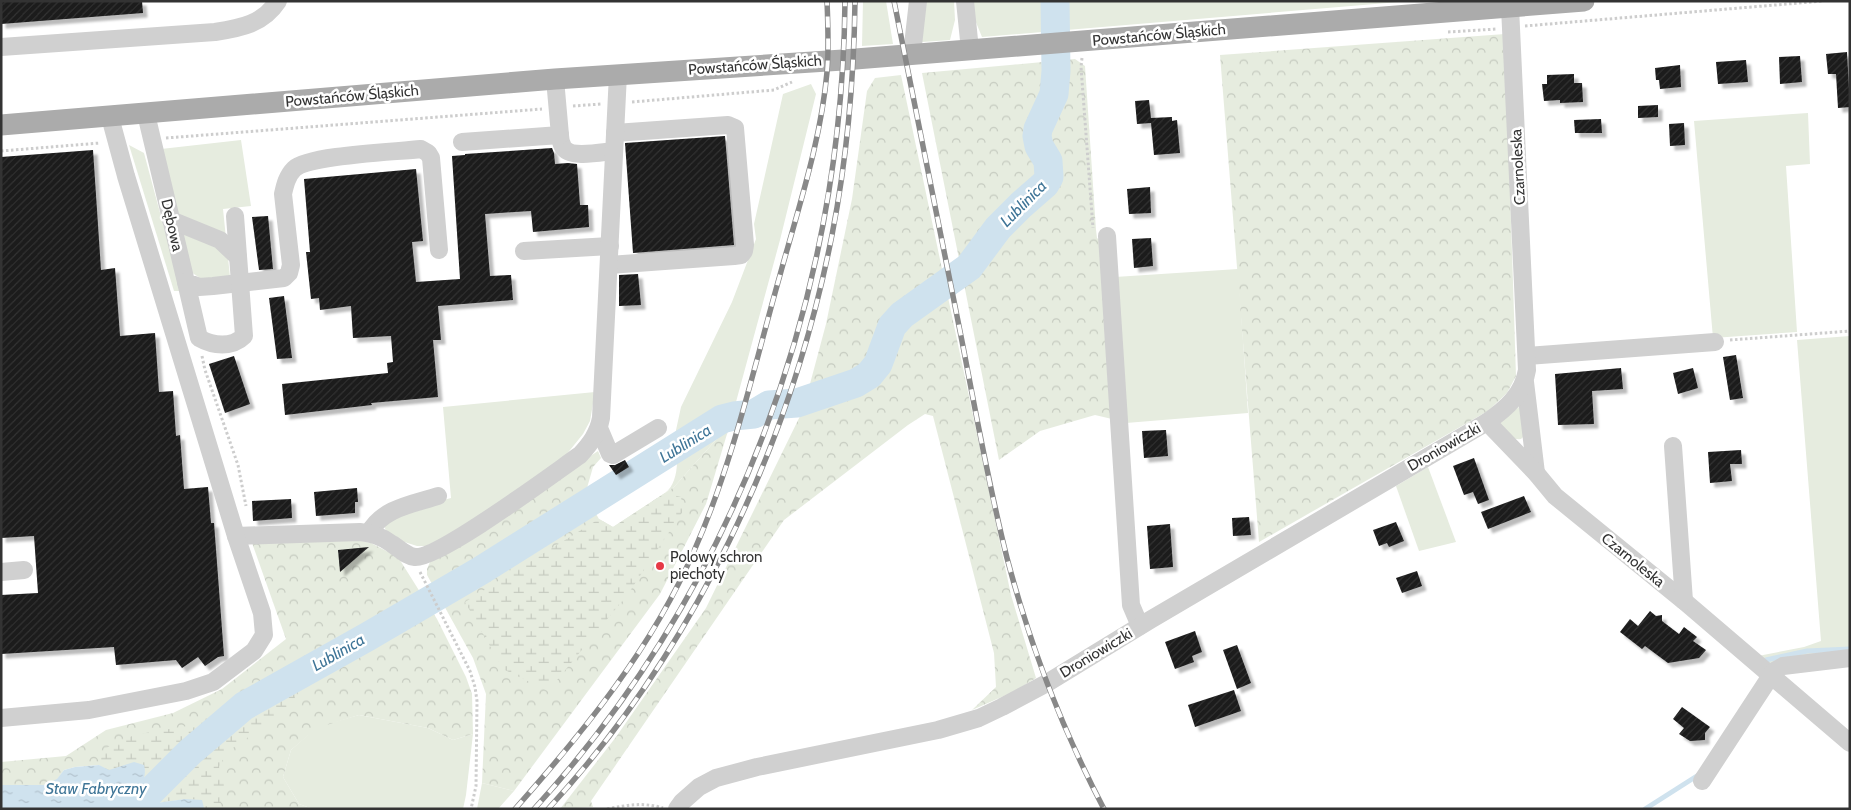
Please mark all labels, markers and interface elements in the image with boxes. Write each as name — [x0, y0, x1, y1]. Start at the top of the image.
street label: Powstańców Śląskich — [1091, 19, 1227, 50]
street label: Powstańców Śląskich — [687, 50, 822, 79]
street label: Powstańców Śląskich — [284, 80, 420, 111]
street label: Czarnoleska — [1507, 128, 1529, 205]
water label: Lublinica — [996, 176, 1050, 230]
street label: Dębowa — [157, 197, 187, 254]
street label: Droniowiczki — [1404, 419, 1484, 475]
water label: Lublinica — [656, 420, 715, 467]
street label: Czarnoleska — [1598, 529, 1669, 591]
place label: Polowy schron piechoty — [670, 548, 762, 583]
marker: Polowy schron piechoty — [654, 560, 666, 572]
street label: Droniowiczki — [1057, 624, 1135, 682]
water label: Lublinica — [309, 630, 368, 675]
water label: Staw Fabryczny — [45, 779, 147, 798]

